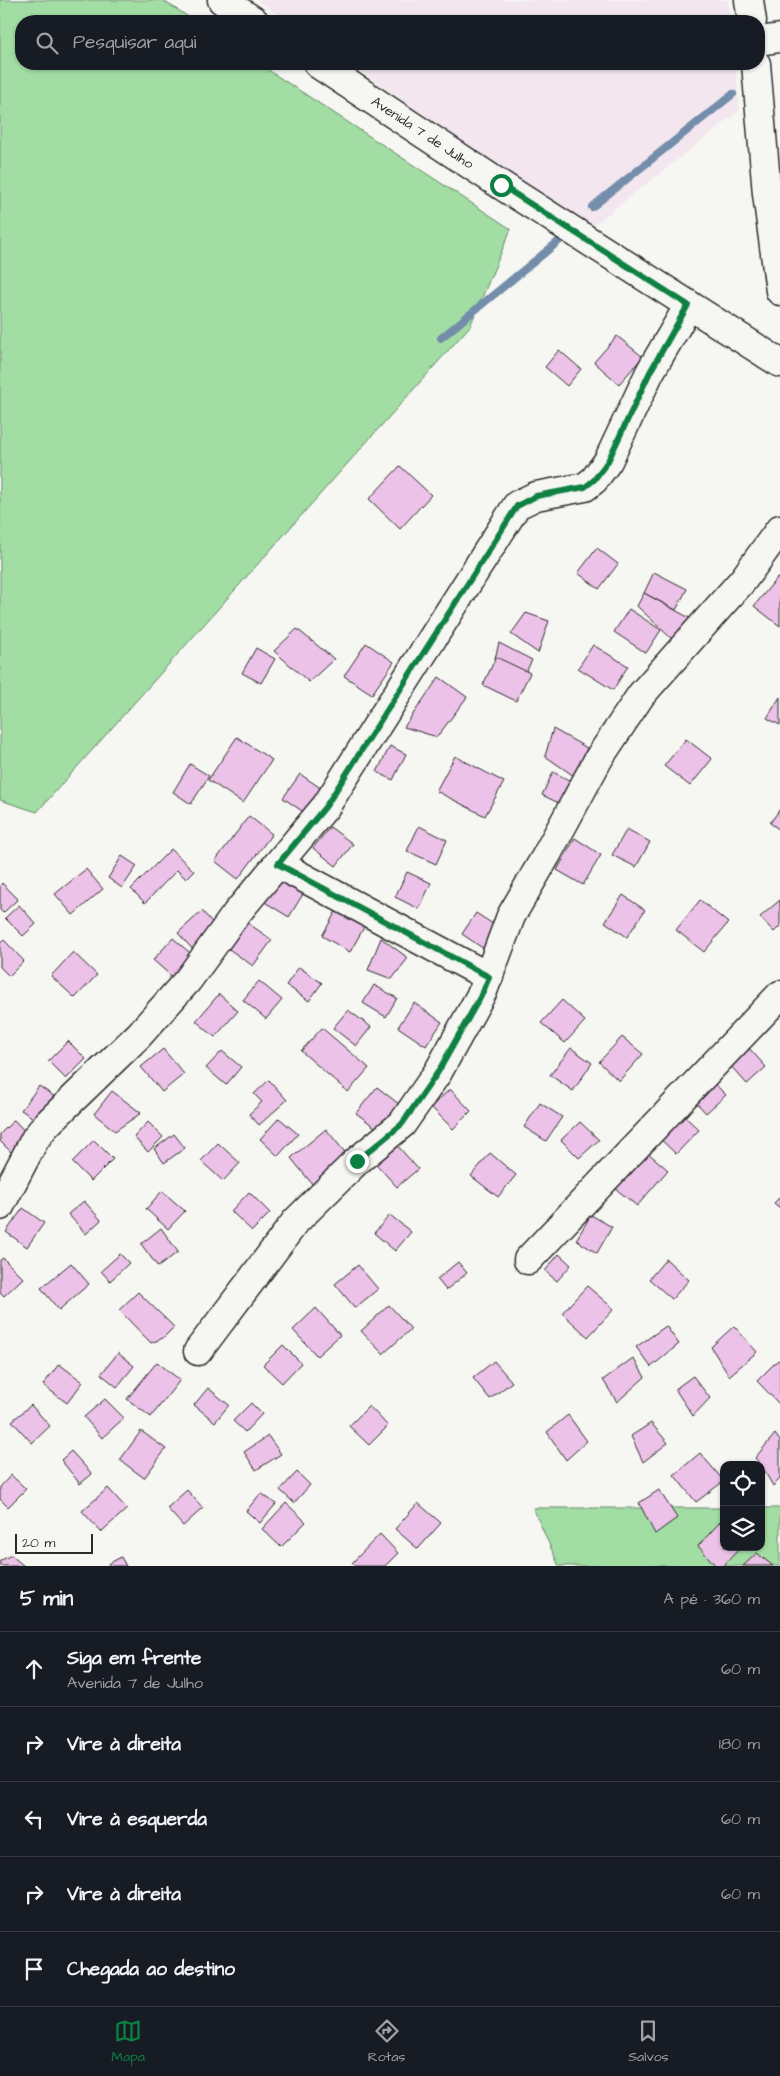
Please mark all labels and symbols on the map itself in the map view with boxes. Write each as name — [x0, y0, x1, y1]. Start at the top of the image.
street label: Avenida 7 de Julho — [367, 92, 478, 174]
route start — [490, 174, 513, 197]
route end — [346, 1150, 369, 1173]
scale bar — [15, 1531, 92, 1554]

